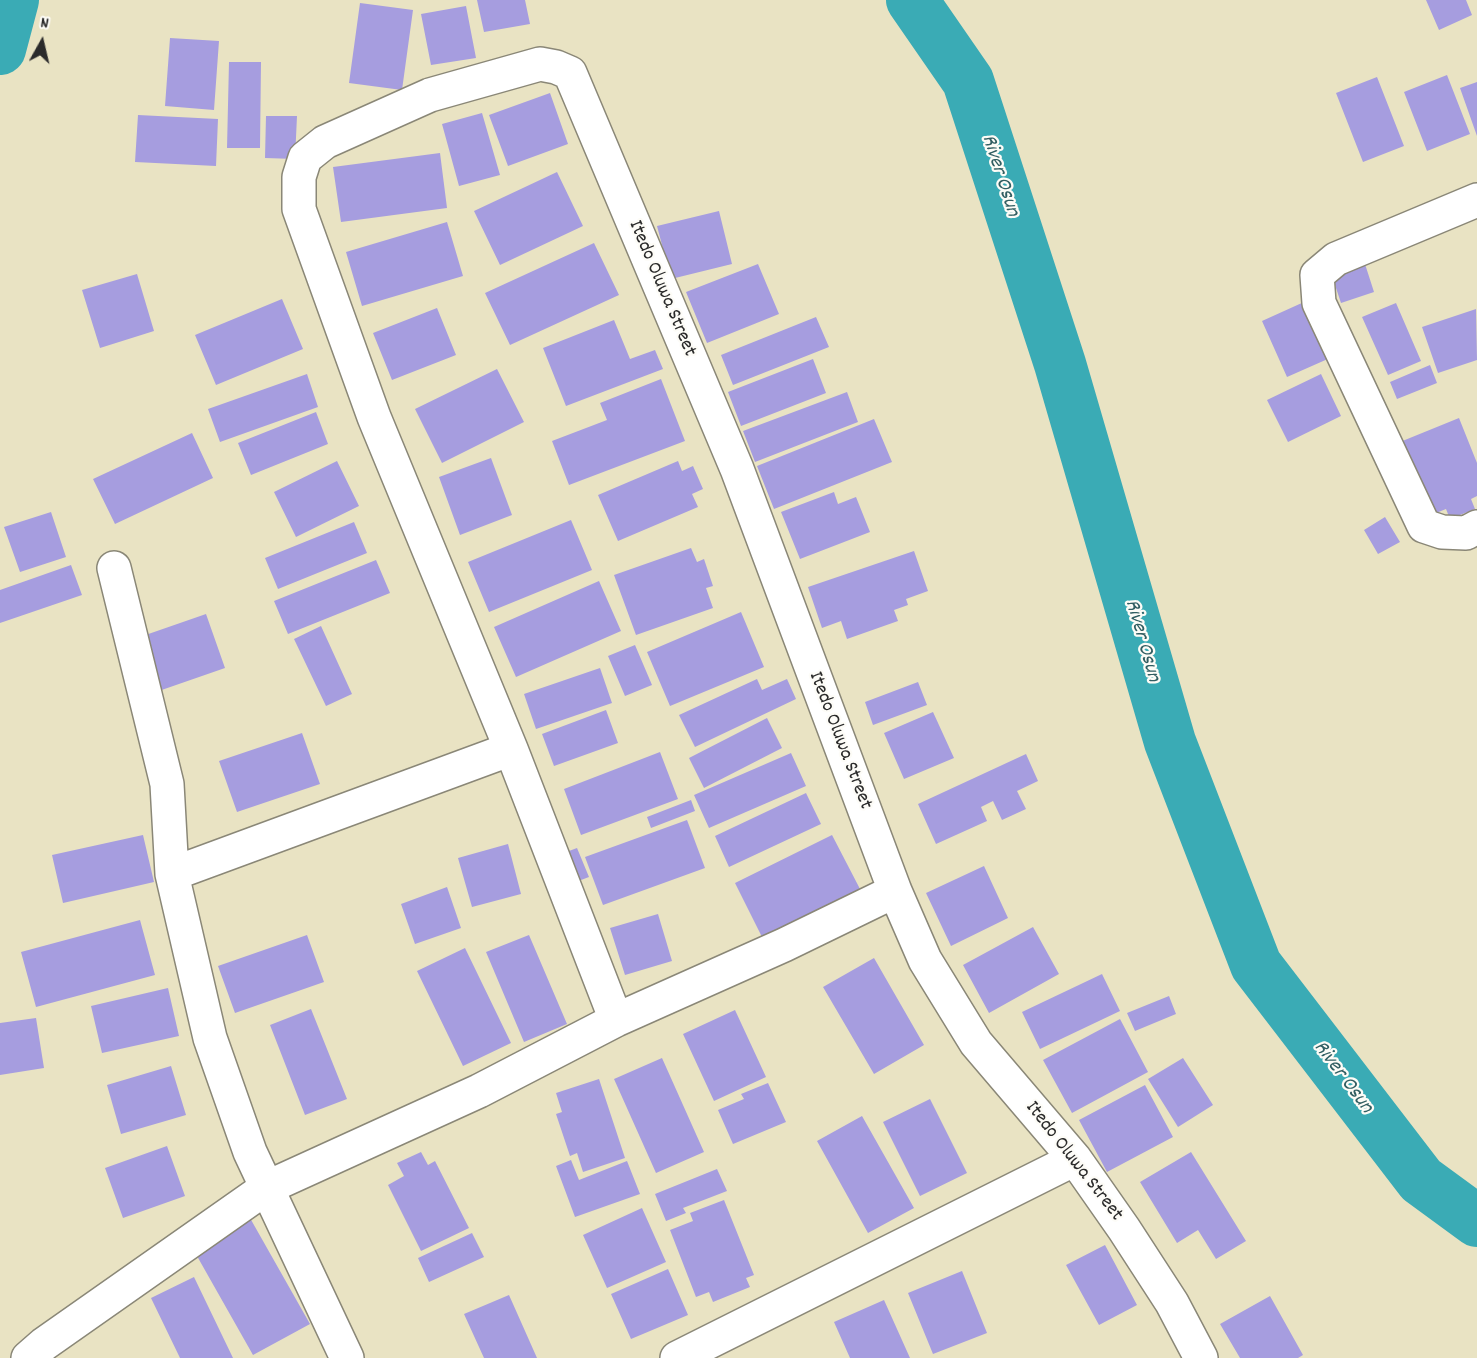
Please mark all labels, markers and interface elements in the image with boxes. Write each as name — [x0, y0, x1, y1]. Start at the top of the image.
north arrow — [12, 12, 72, 72]
text: N — [39, 12, 50, 36]
water label: River Osun — [974, 132, 1024, 220]
street label: Itedo Oluwa Street — [622, 217, 700, 361]
water label: River Osun — [1117, 597, 1165, 685]
street label: Itedo Oluwa Street — [802, 669, 876, 813]
water label: River Osun — [1307, 1037, 1377, 1119]
street label: Itedo Oluwa Street — [1019, 1097, 1127, 1227]

